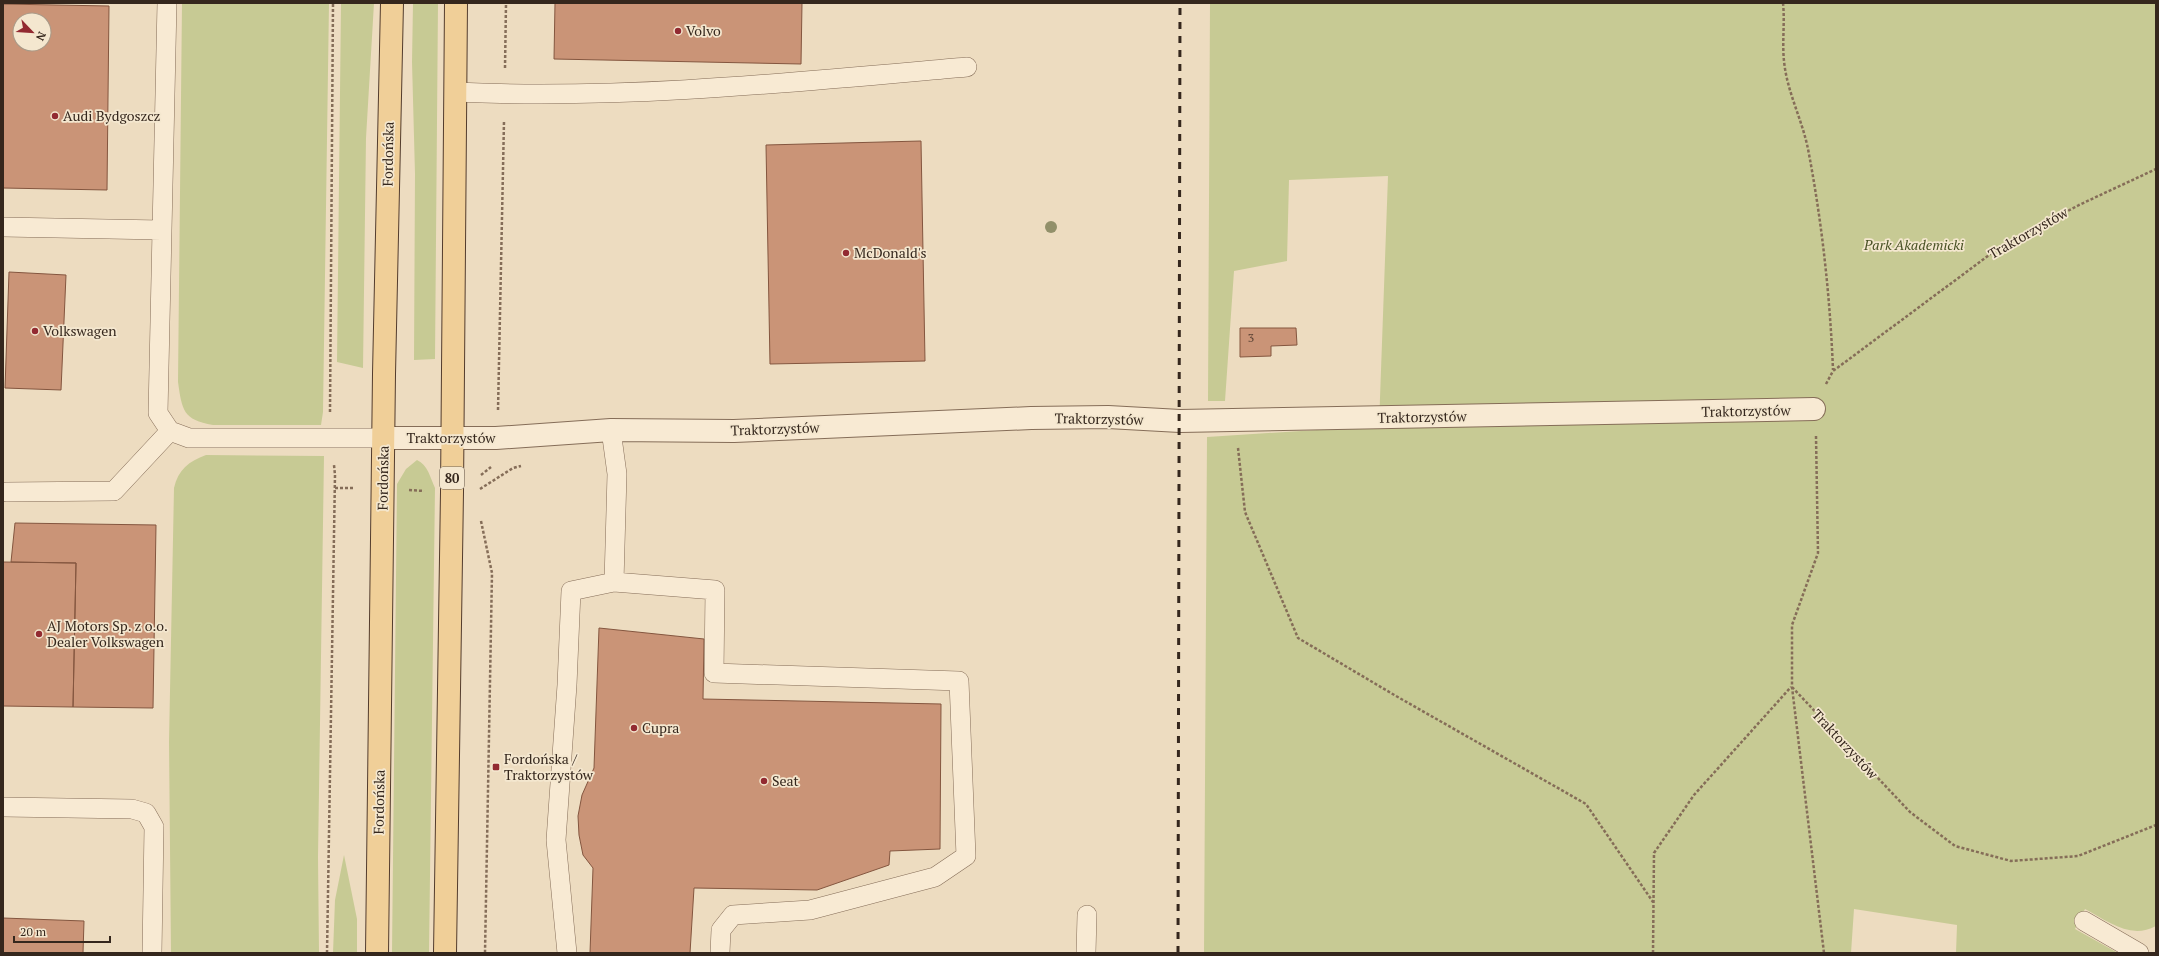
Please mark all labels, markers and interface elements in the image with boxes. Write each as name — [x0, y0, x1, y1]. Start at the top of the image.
north arrow — [12, 12, 52, 52]
place label: Volvo — [686, 21, 721, 40]
marker: Volvo — [673, 26, 683, 36]
text: N — [33, 29, 49, 44]
place label: Audi Bydgoszcz — [63, 106, 161, 125]
marker: Audi Bydgoszcz — [50, 111, 60, 121]
street label: Fordońska — [377, 121, 398, 187]
street label: Traktorzystów — [1984, 202, 2072, 263]
park label: Park Akademicki — [1863, 235, 1964, 254]
place label: McDonald's — [854, 243, 926, 262]
marker: McDonald's — [841, 248, 851, 258]
place label: Volkswagen — [43, 321, 117, 340]
marker: Volkswagen — [30, 326, 40, 336]
house number: 3 — [1248, 330, 1254, 345]
street label: Traktorzystów — [1701, 400, 1791, 421]
street label: Traktorzystów — [1377, 406, 1467, 427]
street label: Traktorzystów — [1054, 408, 1144, 429]
street label: Traktorzystów — [730, 417, 821, 440]
street label: Traktorzystów — [407, 428, 496, 447]
street label: Fordońska — [372, 445, 393, 511]
road number: 80 — [440, 467, 464, 489]
place label: AJ Motors Sp. z o.o. Dealer Volkswagen — [47, 616, 168, 651]
marker: AJ Motors Sp. z o.o. Dealer Volkswagen — [34, 629, 44, 639]
street label: Traktorzystów — [1808, 705, 1883, 783]
place label: Cupra — [642, 718, 679, 737]
marker: Cupra — [629, 723, 639, 733]
place label: Fordońska / Traktorzystów — [504, 749, 594, 784]
marker: Fordońska / Traktorzystów — [491, 762, 501, 772]
street label: Fordońska — [368, 769, 389, 835]
place label: Seat — [772, 771, 800, 790]
marker: Seat — [759, 776, 769, 786]
scale bar — [14, 918, 110, 944]
text: 20 m — [20, 924, 47, 939]

